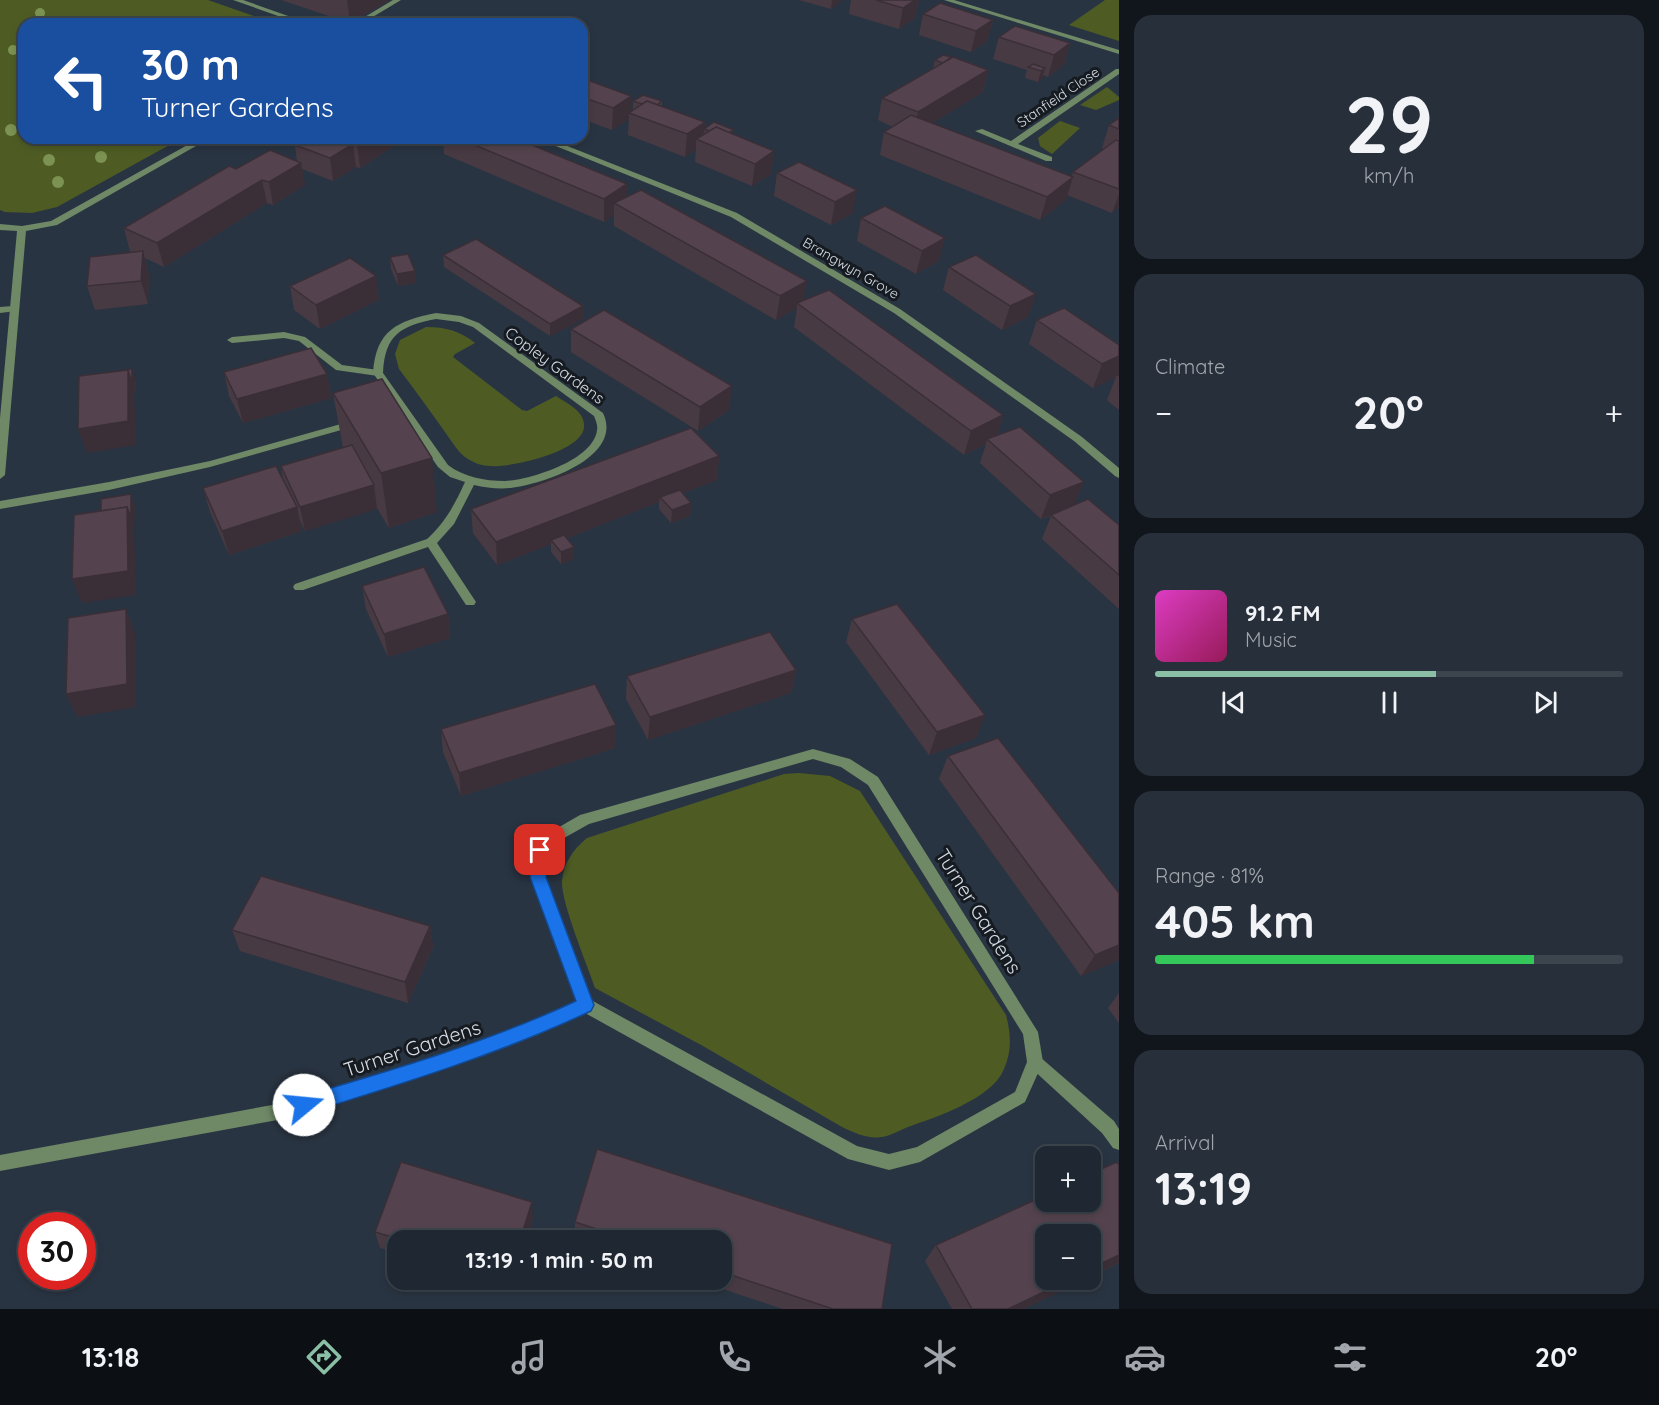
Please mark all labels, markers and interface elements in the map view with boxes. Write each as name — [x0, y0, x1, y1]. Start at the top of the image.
text: 30 m — [141, 38, 240, 91]
icon: left — [42, 42, 120, 120]
street label: Stanfield Close — [1013, 63, 1103, 131]
text: 29 — [1345, 75, 1433, 173]
text: Turner Gardens — [141, 90, 334, 124]
text: km/h — [1364, 163, 1414, 188]
street label: Brangwyn Grove — [800, 233, 903, 303]
street label: Copley Gardens — [501, 322, 609, 408]
text: Climate — [1155, 354, 1225, 379]
text: 20° — [1353, 384, 1424, 440]
text: − — [1155, 392, 1172, 433]
text: + — [1604, 392, 1623, 433]
text: 91.2 FM — [1245, 599, 1321, 627]
text: Music — [1245, 627, 1297, 652]
icon: previous — [1217, 686, 1250, 719]
icon: pause — [1373, 686, 1406, 719]
icon: next — [1529, 686, 1562, 719]
pin — [514, 824, 565, 875]
icon: arrive — [523, 833, 556, 866]
street label: Turner Gardens — [931, 844, 1027, 978]
text: Range · 81% — [1155, 863, 1264, 888]
text: 405 km — [1155, 893, 1315, 949]
street label: Turner Gardens — [340, 1014, 484, 1082]
position arrow — [272, 1073, 336, 1137]
text: Arrival — [1155, 1130, 1215, 1155]
map controls — [1035, 1146, 1101, 1290]
button: + — [1035, 1146, 1101, 1212]
text: 13:19 — [1155, 1160, 1252, 1216]
speed limit sign: 30 — [18, 1212, 96, 1290]
button: − — [1035, 1224, 1101, 1290]
text: 13:19 · 1 min · 50 m — [466, 1246, 653, 1274]
icon: directions — [303, 1336, 345, 1378]
icon: music — [508, 1336, 550, 1378]
icon: phone — [713, 1336, 755, 1378]
icon: climate — [919, 1336, 961, 1378]
icon: car — [1124, 1336, 1166, 1378]
icon: filters — [1329, 1336, 1371, 1378]
text: 13:18 — [82, 1340, 139, 1374]
text: 20° — [1535, 1340, 1577, 1374]

